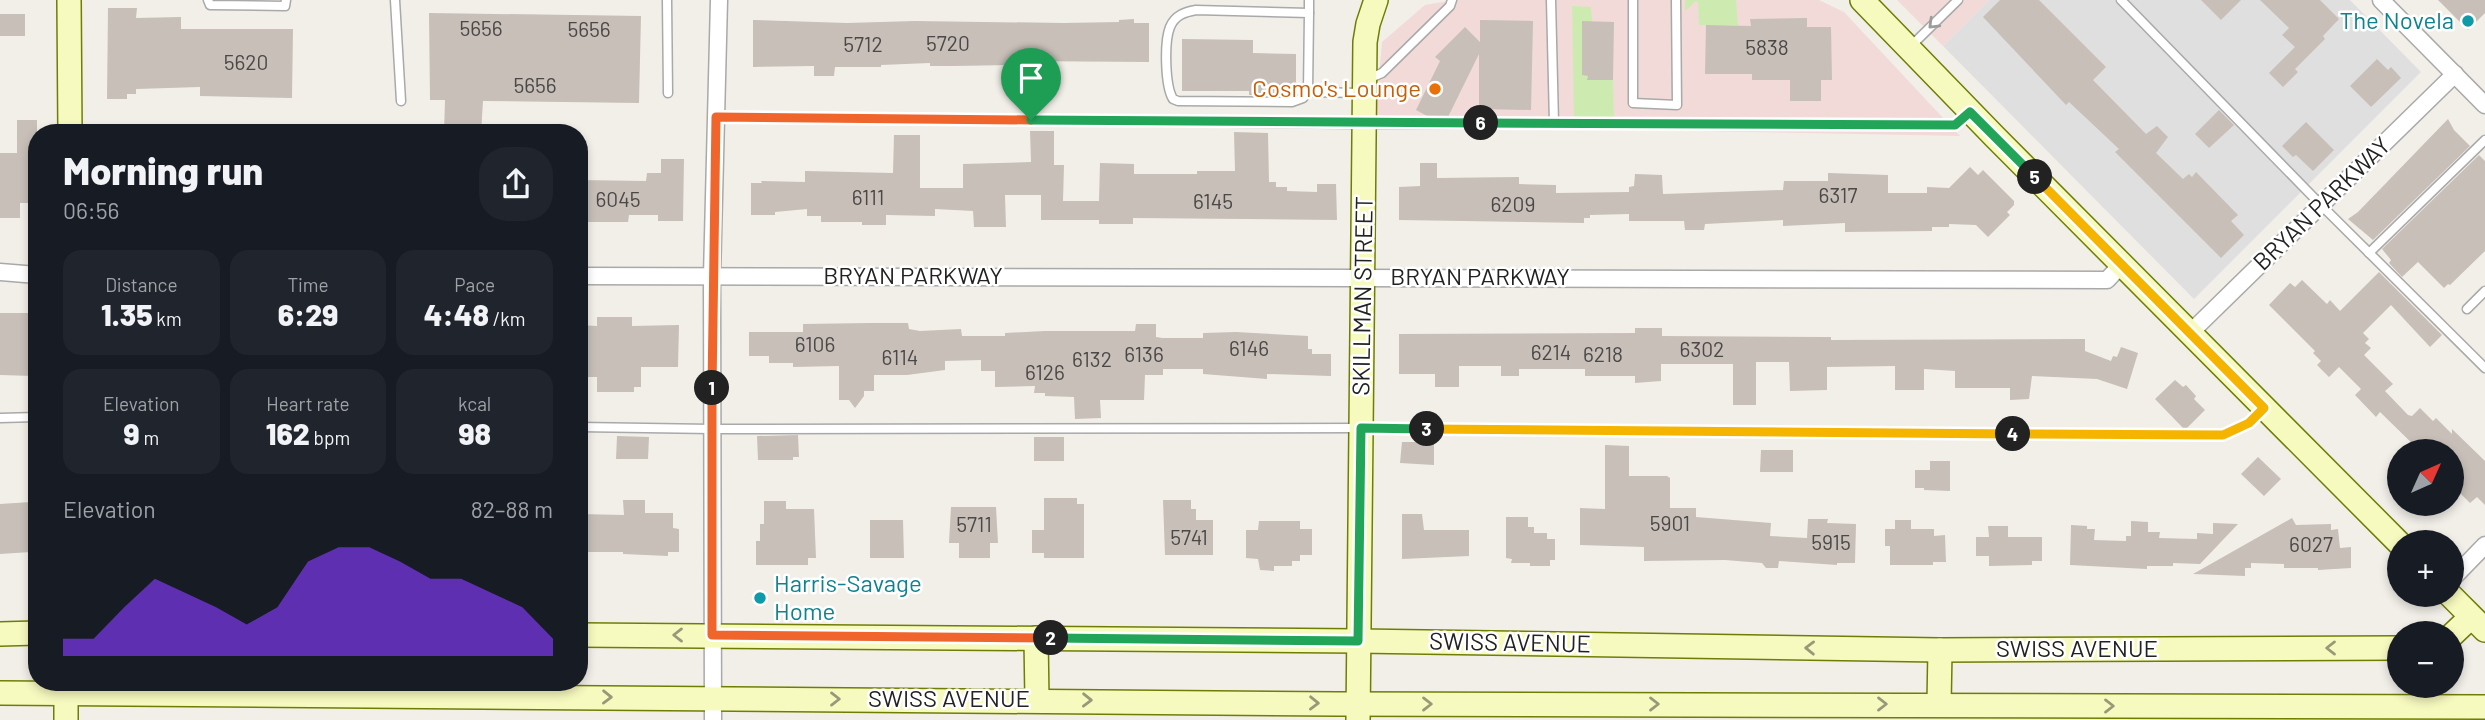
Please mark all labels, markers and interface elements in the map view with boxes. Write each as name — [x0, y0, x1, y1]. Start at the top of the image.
place label: The Novela — [2340, 5, 2454, 34]
marker: The Novela — [2460, 13, 2476, 29]
house number: 5656 — [459, 15, 503, 40]
house number: 5656 — [567, 16, 611, 41]
one-way arrow — [1929, 16, 1941, 28]
house number: 5720 — [926, 30, 970, 55]
house number: 5712 — [843, 31, 883, 56]
house number: 5838 — [1745, 34, 1789, 59]
pin — [1001, 48, 1061, 120]
house number: 5620 — [224, 49, 268, 74]
icon: arrive — [1012, 59, 1050, 97]
house number: 5656 — [513, 72, 557, 97]
place label: Cosmo's Lounge — [1252, 73, 1421, 102]
marker: Cosmo's Lounge — [1427, 81, 1443, 97]
pin: 6 — [1464, 106, 1498, 140]
text: 6 — [1475, 111, 1486, 134]
street label: BRYAN PARKWAY — [2246, 130, 2396, 276]
text: Morning run — [63, 147, 263, 193]
button: share — [479, 147, 553, 221]
pin: 5 — [2018, 160, 2052, 194]
text: 5 — [2029, 165, 2040, 188]
house number: 6317 — [1819, 182, 1857, 207]
house number: 6111 — [852, 184, 884, 209]
house number: 6045 — [595, 186, 641, 211]
house number: 6145 — [1193, 188, 1233, 213]
house number: 6209 — [1491, 191, 1535, 216]
text: 06:56 — [63, 196, 119, 224]
street label: SKILLMAN STREET — [1345, 196, 1378, 396]
street label: BRYAN PARKWAY — [823, 260, 1003, 289]
street label: BRYAN PARKWAY — [1390, 261, 1570, 290]
text: Distance — [105, 273, 178, 296]
text: Time — [287, 273, 329, 296]
text: Pace — [454, 273, 495, 296]
text: 1.35 — [101, 296, 153, 332]
text: 6:29 — [278, 296, 338, 332]
text: 4:48 — [424, 296, 489, 332]
text: km — [153, 307, 182, 330]
text: /km — [489, 307, 526, 330]
house number: 6106 — [795, 331, 835, 356]
house number: 6146 — [1229, 335, 1269, 360]
house number: 6302 — [1680, 336, 1724, 361]
house number: 6214 — [1531, 339, 1571, 364]
house number: 6136 — [1124, 341, 1164, 366]
house number: 6218 — [1583, 341, 1623, 366]
house number: 6114 — [882, 344, 918, 369]
house number: 6132 — [1072, 346, 1112, 371]
house number: 6126 — [1025, 359, 1065, 384]
pin: 1 — [694, 370, 730, 406]
text: 1 — [708, 376, 715, 399]
text: Elevation — [103, 392, 180, 415]
text: Heart rate — [266, 392, 350, 415]
text: kcal — [458, 392, 491, 415]
pin: 3 — [1410, 412, 1444, 446]
text: 9 — [124, 415, 140, 451]
text: 162 — [266, 415, 310, 451]
text: 98 — [458, 415, 491, 451]
pin: 4 — [1996, 416, 2030, 452]
text: 3 — [1421, 417, 1432, 440]
text: 4 — [2007, 422, 2018, 445]
text: m — [140, 426, 159, 449]
text: bpm — [310, 426, 350, 449]
north arrow — [2387, 439, 2464, 516]
map controls — [2387, 439, 2464, 698]
text: Elevation — [63, 495, 156, 523]
text: 82–88 m — [471, 495, 553, 523]
house number: 5901 — [1650, 510, 1690, 535]
house number: 5711 — [956, 511, 992, 536]
house number: 5741 — [1170, 524, 1208, 549]
house number: 5915 — [1811, 529, 1851, 554]
button: + — [2387, 530, 2464, 607]
house number: 6027 — [2289, 531, 2333, 556]
place label: Harris-Savage Home — [774, 568, 922, 625]
marker: Harris-Savage Home — [752, 590, 768, 606]
pin: 2 — [1034, 620, 1068, 656]
button: − — [2387, 621, 2464, 698]
text: 2 — [1045, 626, 1056, 649]
street label: SWISS AVENUE — [1429, 626, 1591, 657]
one-way arrow — [672, 627, 682, 643]
street label: SWISS AVENUE — [1996, 633, 2158, 662]
one-way arrow — [1804, 640, 1815, 655]
one-way arrow — [2325, 640, 2336, 656]
street label: SWISS AVENUE — [868, 683, 1030, 712]
one-way arrow — [602, 689, 613, 705]
one-way arrow — [830, 691, 840, 707]
one-way arrow — [1081, 693, 1092, 708]
one-way arrow — [1309, 695, 1320, 711]
one-way arrow — [1422, 696, 1433, 712]
one-way arrow — [1650, 696, 1660, 712]
one-way arrow — [1877, 696, 1888, 712]
one-way arrow — [2105, 698, 2115, 714]

